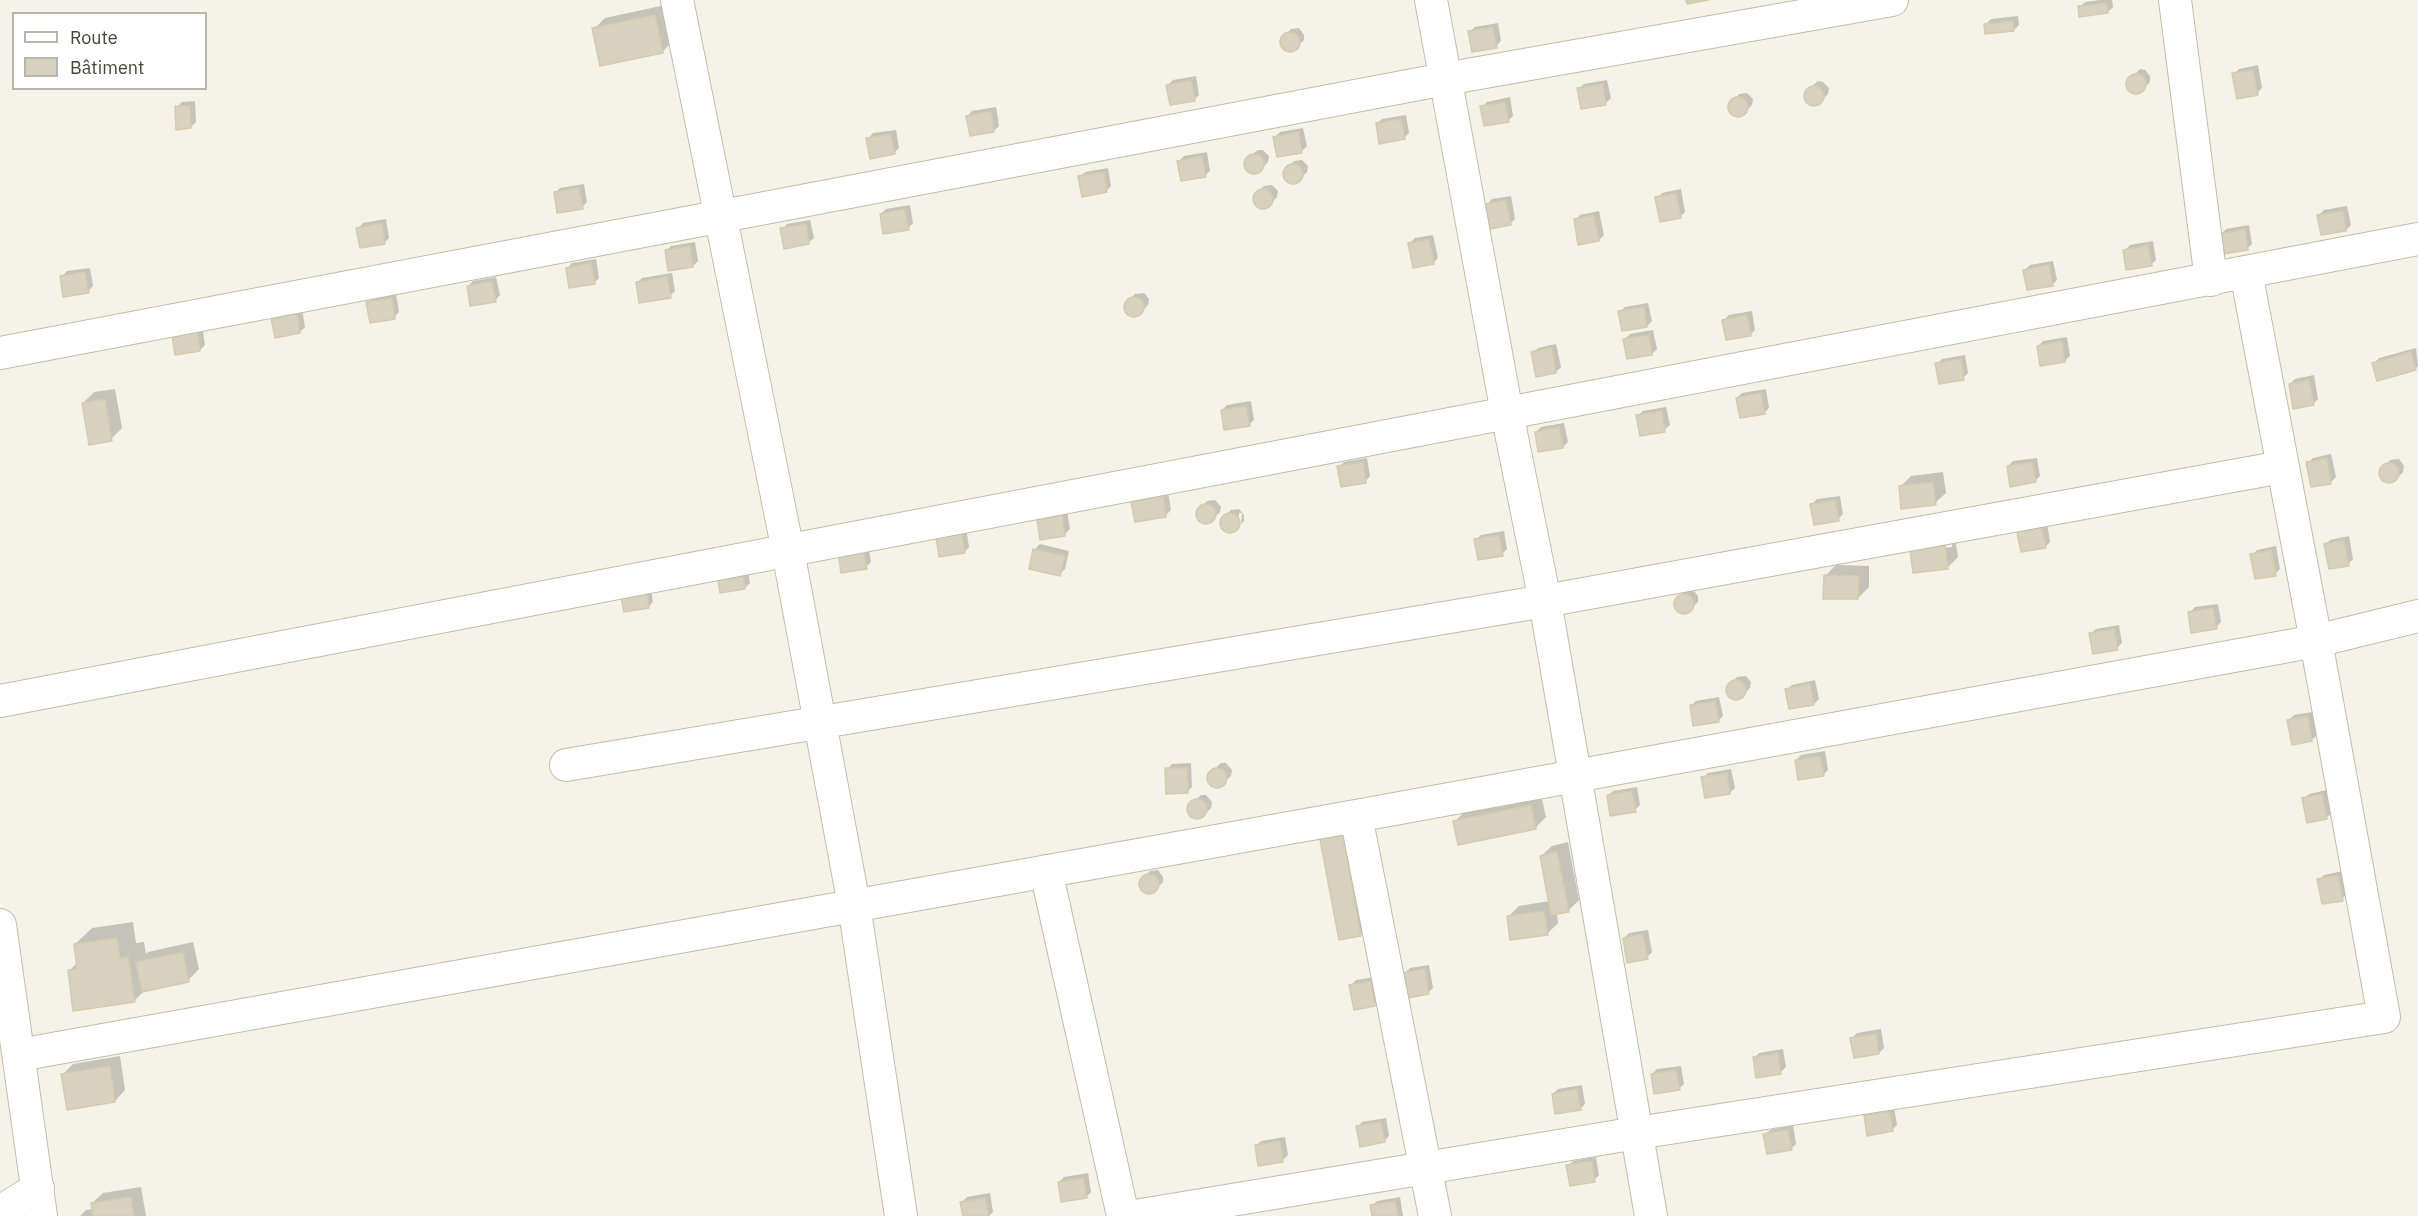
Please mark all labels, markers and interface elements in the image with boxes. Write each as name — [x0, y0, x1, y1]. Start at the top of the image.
legend — [12, 12, 207, 90]
text: Route — [70, 26, 118, 49]
text: Bâtiment — [70, 56, 144, 79]

